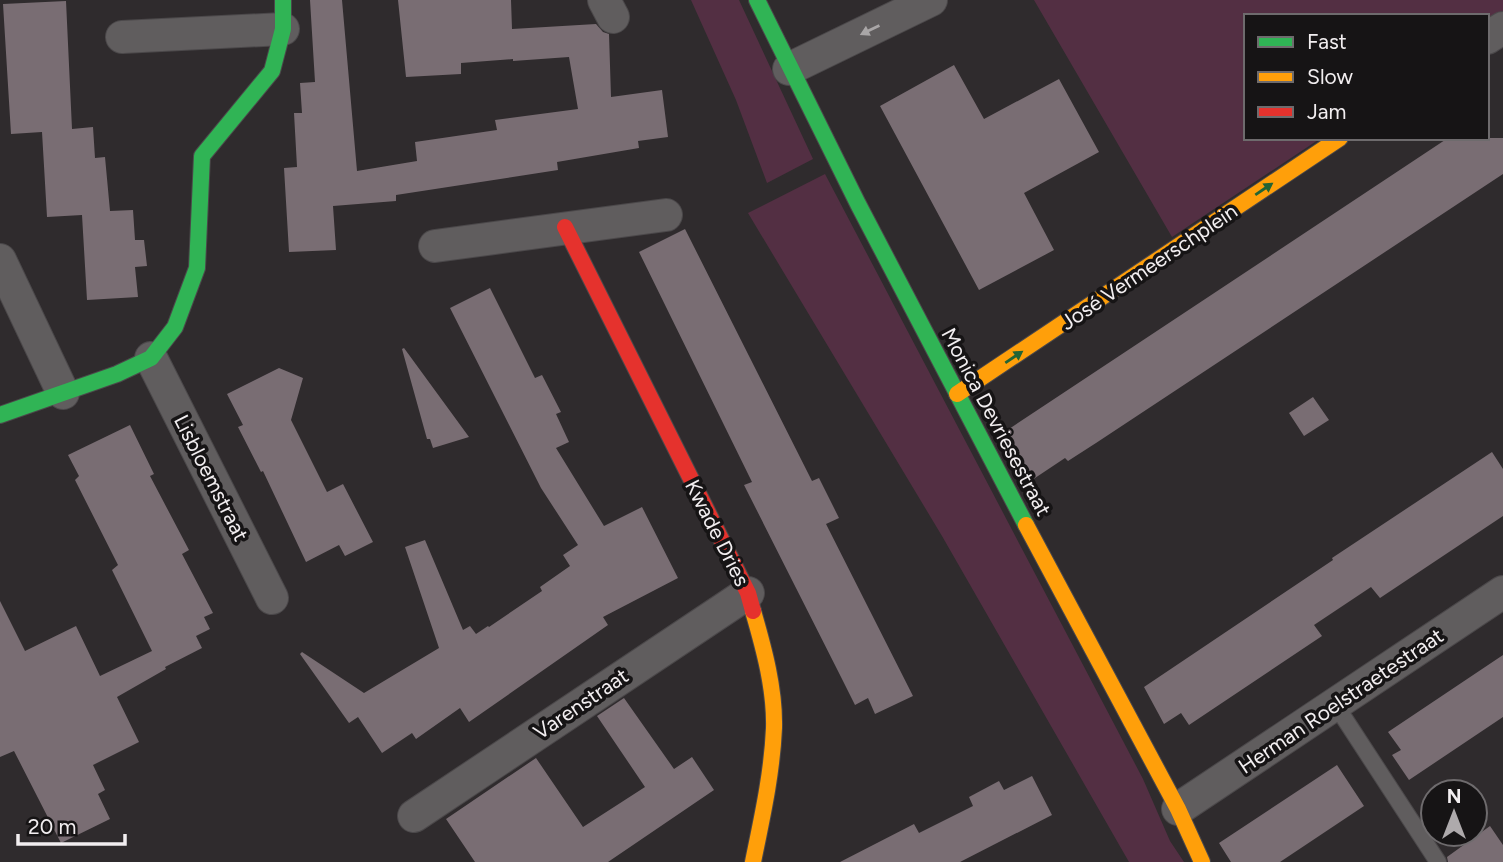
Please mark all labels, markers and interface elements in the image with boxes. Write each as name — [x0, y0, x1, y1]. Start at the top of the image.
legend — [1244, 14, 1489, 140]
one-way arrow — [860, 24, 880, 35]
text: Fast — [1307, 29, 1347, 54]
text: Slow — [1307, 64, 1353, 89]
text: Jam — [1307, 99, 1346, 124]
one-way arrow — [1255, 183, 1274, 196]
street label: José Vermeerschplein — [1056, 198, 1242, 335]
street label: Monica Devriesestraat — [936, 324, 1057, 520]
one-way arrow — [1004, 350, 1024, 363]
street label: Lisbloemstraat — [169, 411, 254, 545]
street label: Kwade Dries — [680, 475, 755, 590]
street label: Herman Roelstraetestraat — [1234, 623, 1448, 779]
street label: Varenstraat — [529, 663, 633, 744]
north arrow — [1419, 778, 1489, 848]
text: N — [1447, 785, 1461, 808]
scale bar — [18, 802, 124, 846]
text: 20 m — [28, 814, 76, 839]

